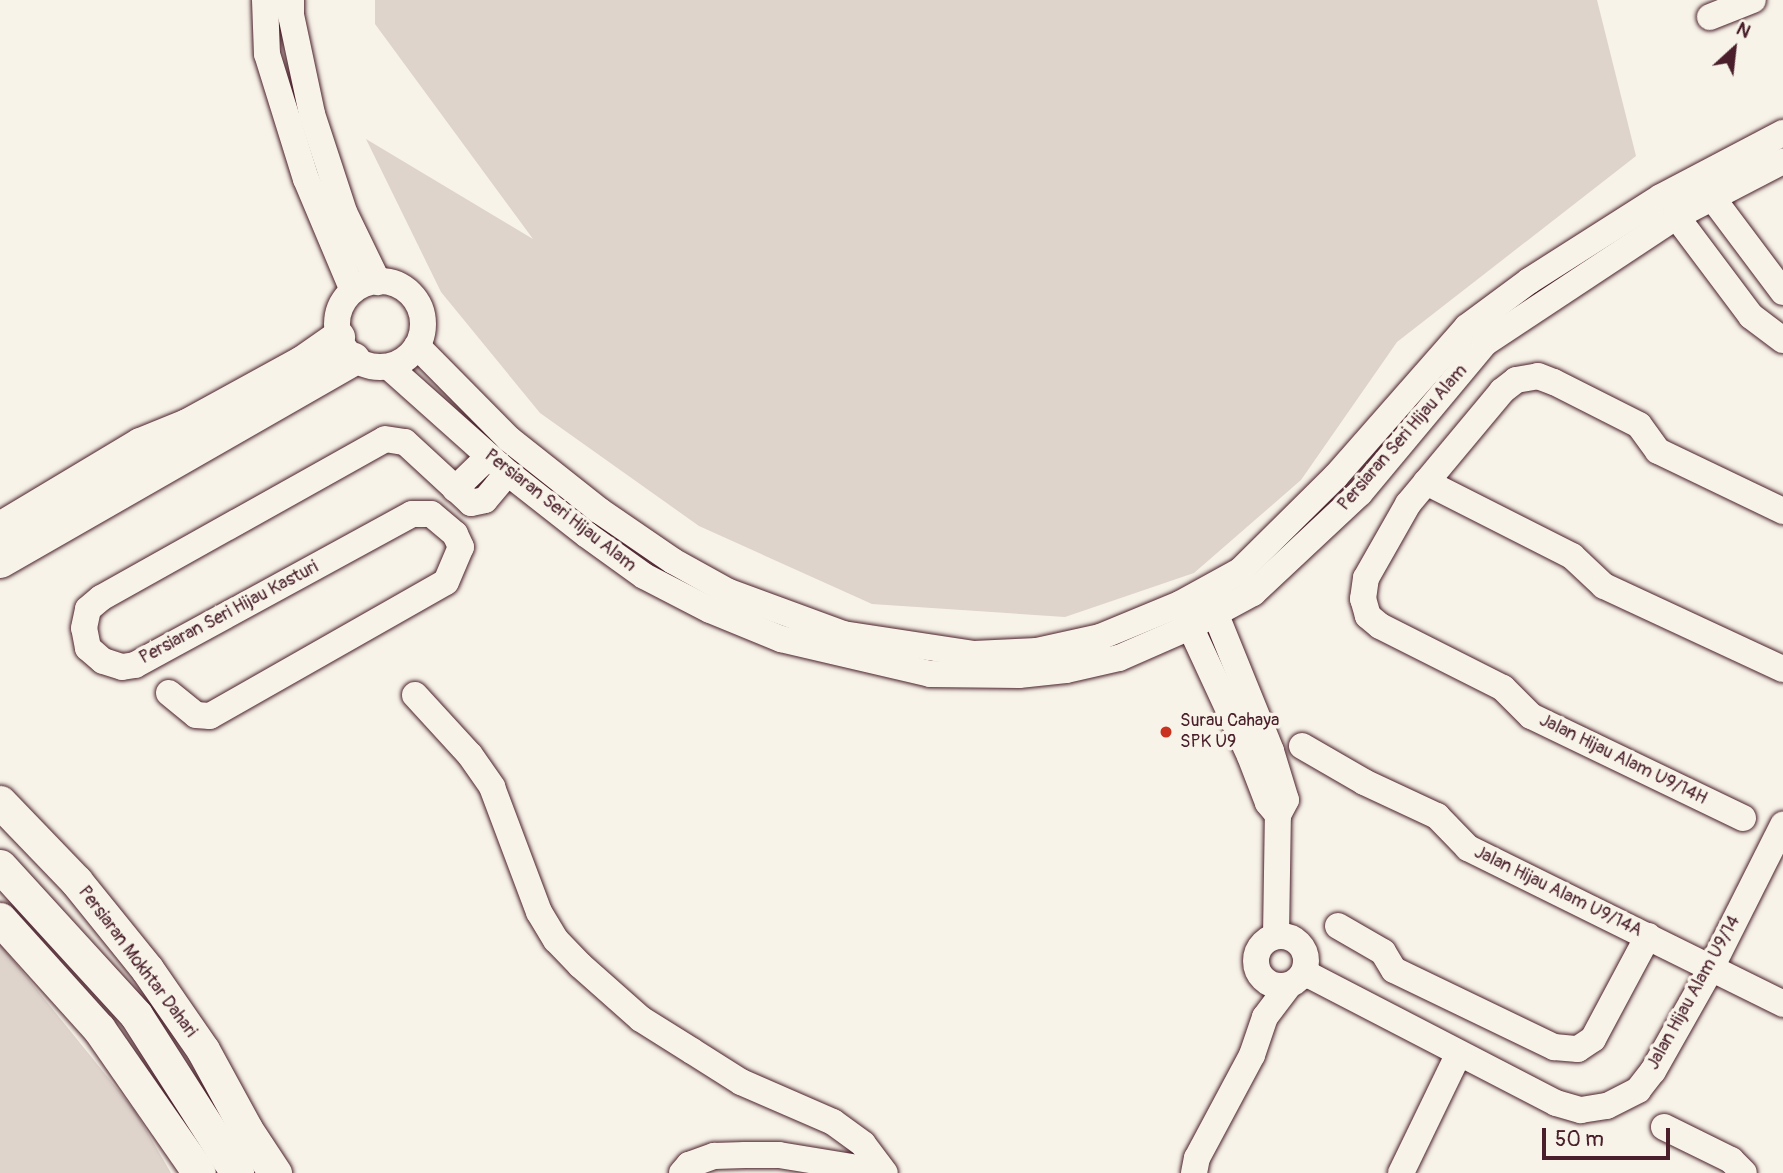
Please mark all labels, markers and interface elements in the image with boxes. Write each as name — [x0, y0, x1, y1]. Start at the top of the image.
north arrow — [1699, 14, 1769, 84]
text: N — [1732, 17, 1755, 44]
street label: Persiaran Seri Hijau Alam — [1334, 361, 1472, 515]
street label: Persiaran Seri Hijau Alam — [480, 445, 640, 577]
street label: Persiaran Seri Hijau Kasturi — [136, 557, 322, 669]
street label: Jalan Hijau Alam U9/14H — [1536, 710, 1710, 810]
place label: Surau Cahaya SPK U9 — [1180, 711, 1279, 754]
marker: Surau Cahaya SPK U9 — [1158, 724, 1174, 740]
street label: Jalan Hijau Alam U9/14A — [1470, 842, 1646, 942]
street label: Persiaran Mokhtar Dahari — [73, 882, 201, 1042]
street label: Jalan Hijau Alam U9/14 — [1643, 912, 1745, 1074]
scale bar — [1545, 1114, 1673, 1158]
text: 50 m — [1555, 1126, 1604, 1153]

